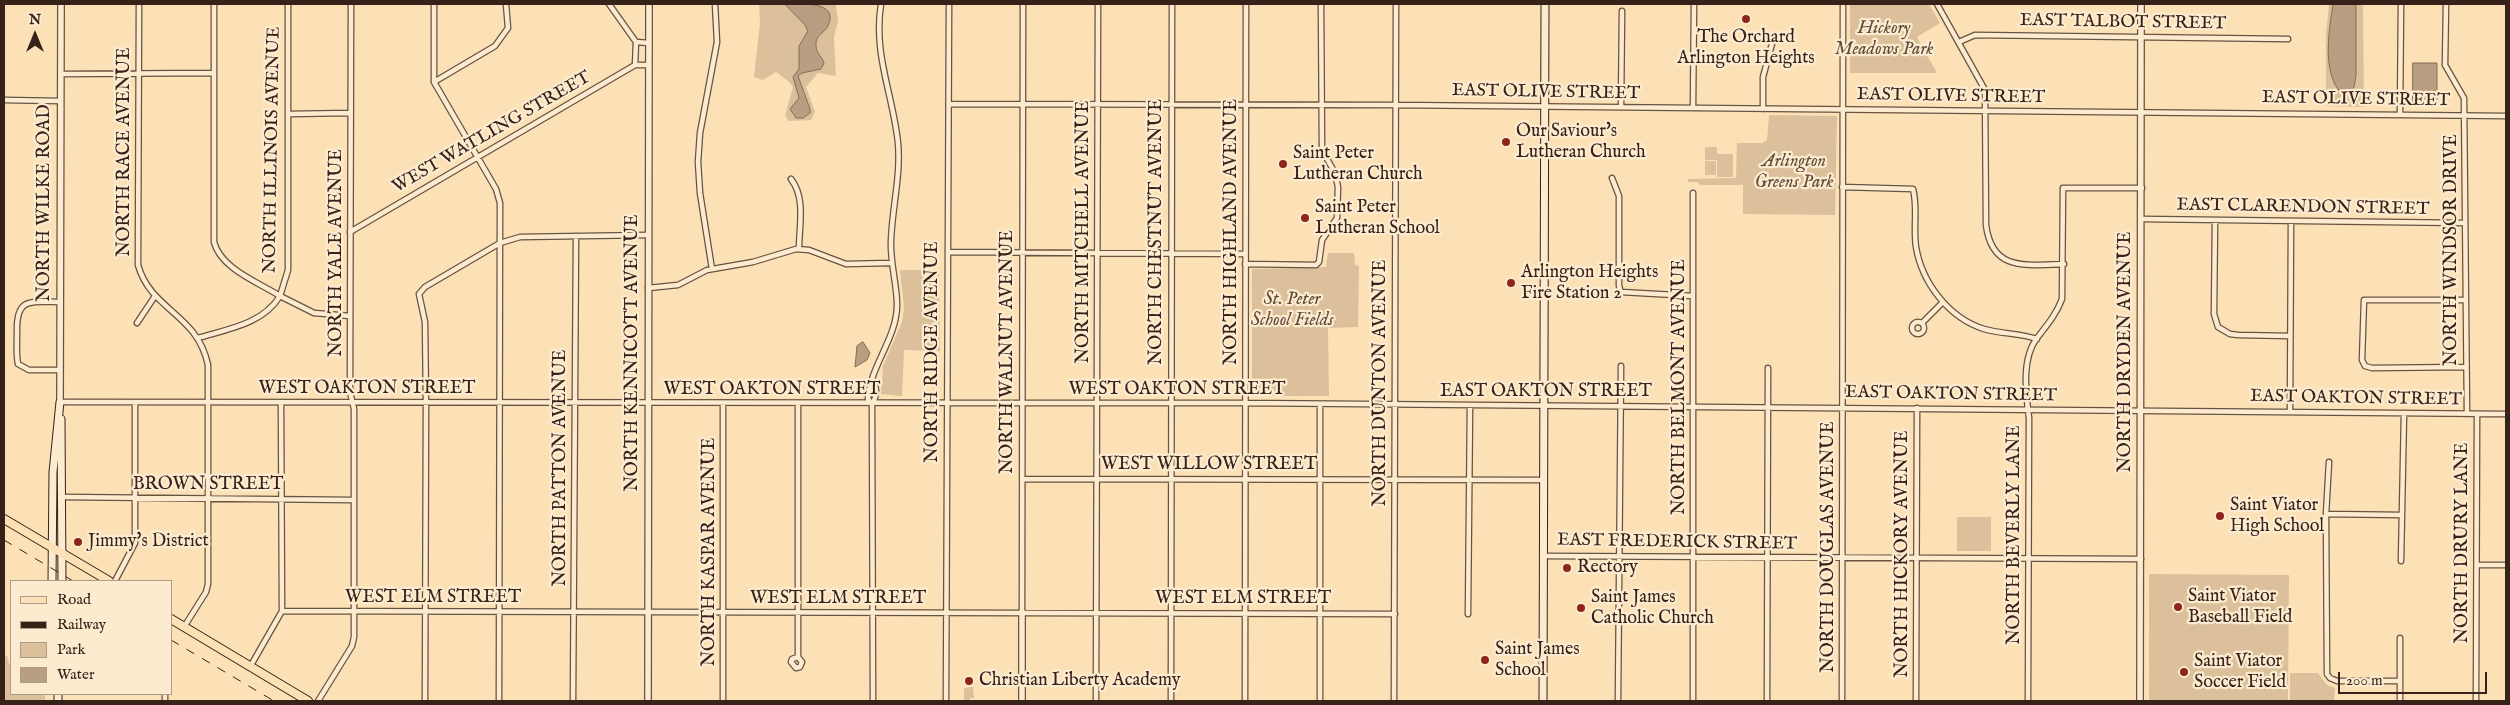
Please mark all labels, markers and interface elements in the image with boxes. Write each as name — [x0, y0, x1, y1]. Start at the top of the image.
north arrow — [10, 10, 60, 60]
street label: EAST TALBOT STREET — [2020, 10, 2226, 36]
text: N — [29, 11, 41, 29]
marker: The Orchard Arlington Heights — [1740, 13, 1752, 25]
park label: Hickory Meadows Park — [1834, 18, 1934, 60]
street label: NORTH ILLINOIS AVENUE — [260, 26, 286, 274]
place label: The Orchard Arlington Heights — [1677, 27, 1815, 70]
street label: NORTH RACE AVENUE — [114, 47, 136, 257]
street label: WEST WATLING STREET — [389, 67, 595, 199]
street label: EAST OLIVE STREET — [1452, 81, 1640, 105]
street label: EAST OLIVE STREET — [1857, 85, 2045, 109]
street label: EAST OLIVE STREET — [2262, 88, 2450, 112]
street label: NORTH CHESTNUT AVENUE — [1146, 99, 1168, 365]
street label: NORTH HIGHLAND AVENUE — [1221, 99, 1243, 365]
street label: NORTH MITCHELL AVENUE — [1073, 101, 1095, 363]
street label: NORTH WILKE ROAD — [34, 104, 56, 302]
place label: Our Saviour's Lutheran Church — [1516, 121, 1646, 163]
street label: NORTH WINDSOR DRIVE — [2441, 134, 2463, 366]
marker: Our Saviour's Lutheran Church — [1500, 136, 1512, 148]
place label: Saint Peter Lutheran Church — [1293, 143, 1423, 186]
street label: NORTH YALE AVENUE — [326, 149, 348, 357]
park label: Arlington Greens Park — [1755, 151, 1833, 193]
marker: Saint Peter Lutheran Church — [1277, 158, 1289, 170]
street label: EAST CLARENDON STREET — [2176, 195, 2430, 221]
place label: Saint Peter Lutheran School — [1315, 197, 1440, 240]
marker: Saint Peter Lutheran School — [1299, 212, 1311, 224]
street label: NORTH KENNICOTT AVENUE — [622, 214, 644, 492]
street label: NORTH WALNUT AVENUE — [997, 230, 1019, 474]
street label: NORTH DRYDEN AVENUE — [2115, 231, 2137, 473]
street label: NORTH RIDGE AVENUE — [922, 241, 944, 463]
street label: NORTH DUNTON AVENUE — [1370, 259, 1392, 507]
street label: NORTH BELMONT AVENUE — [1669, 259, 1691, 515]
place label: Arlington Heights Fire Station 2 — [1521, 262, 1658, 304]
marker: Arlington Heights Fire Station 2 — [1505, 277, 1517, 289]
park label: St. Peter School Fields — [1251, 289, 1333, 332]
street label: NORTH PATTON AVENUE — [550, 349, 572, 587]
street label: WEST OAKTON STREET — [259, 378, 475, 400]
street label: WEST OAKTON STREET — [664, 379, 880, 401]
street label: WEST OAKTON STREET — [1069, 379, 1285, 401]
street label: EAST OAKTON STREET — [1440, 381, 1652, 403]
street label: EAST OAKTON STREET — [1845, 382, 2057, 408]
street label: EAST OAKTON STREET — [2250, 386, 2462, 412]
street label: NORTH DOUGLAS AVENUE — [1818, 421, 1840, 673]
street label: NORTH BEVERLY LANE — [2004, 425, 2026, 645]
street label: NORTH HICKORY AVENUE — [1892, 430, 1914, 678]
street label: NORTH KASPAR AVENUE — [699, 438, 721, 666]
street label: NORTH DRURY LANE — [2452, 443, 2474, 643]
street label: WEST WILLOW STREET — [1101, 454, 1317, 476]
street label: BROWN STREET — [133, 474, 283, 496]
place label: Saint Viator High School — [2230, 495, 2324, 538]
marker: Saint Viator High School — [2214, 510, 2226, 522]
street label: EAST FREDERICK STREET — [1557, 530, 1797, 556]
place label: Jimmy's District — [88, 531, 209, 553]
marker: Jimmy's District — [72, 536, 84, 548]
place label: Rectory — [1577, 557, 1638, 579]
marker: Rectory — [1561, 562, 1573, 574]
legend — [10, 580, 172, 695]
place label: Saint Viator Baseball Field — [2188, 586, 2292, 628]
street label: WEST ELM STREET — [345, 587, 521, 609]
place label: Saint James Catholic Church — [1591, 587, 1714, 630]
street label: WEST ELM STREET — [750, 588, 926, 610]
street label: WEST ELM STREET — [1155, 588, 1331, 610]
text: Road — [57, 590, 91, 609]
marker: Saint Viator Baseball Field — [2172, 601, 2184, 613]
marker: Saint James Catholic Church — [1575, 602, 1587, 614]
text: Railway — [57, 615, 106, 634]
place label: Saint James School — [1495, 639, 1580, 682]
text: Park — [57, 640, 86, 659]
place label: Saint Viator Soccer Field — [2194, 651, 2286, 694]
marker: Saint James School — [1479, 654, 1491, 666]
scale bar — [2340, 662, 2489, 694]
text: Water — [57, 665, 94, 684]
marker: Saint Viator Soccer Field — [2178, 666, 2190, 678]
place label: Christian Liberty Academy — [979, 670, 1181, 692]
text: 200 m — [2346, 671, 2383, 690]
marker: Christian Liberty Academy — [963, 675, 975, 687]

